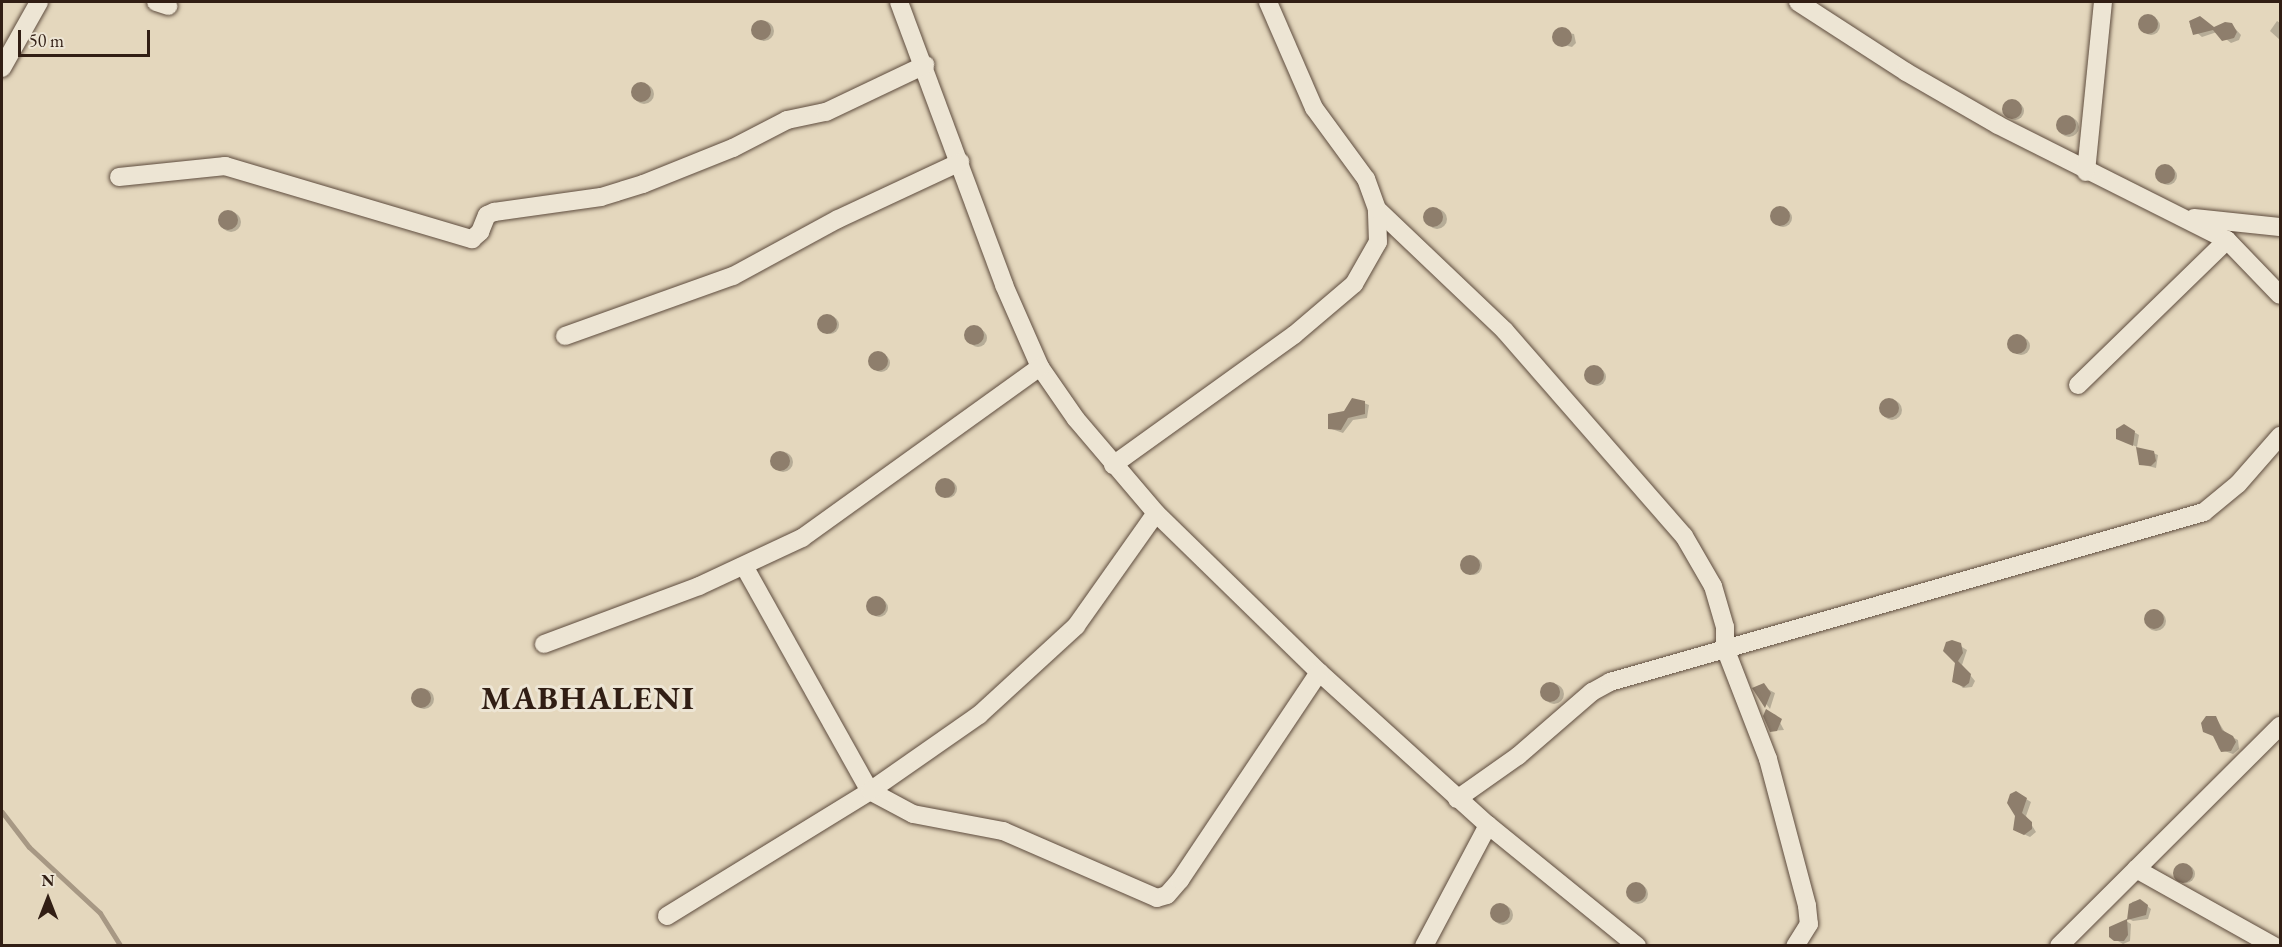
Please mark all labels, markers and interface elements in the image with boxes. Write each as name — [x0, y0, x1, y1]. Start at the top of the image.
scale bar — [21, 18, 153, 56]
text: 50 m — [29, 29, 64, 52]
district label: MABHALENI — [481, 678, 695, 718]
north arrow — [18, 869, 78, 929]
text: N — [42, 870, 54, 891]

